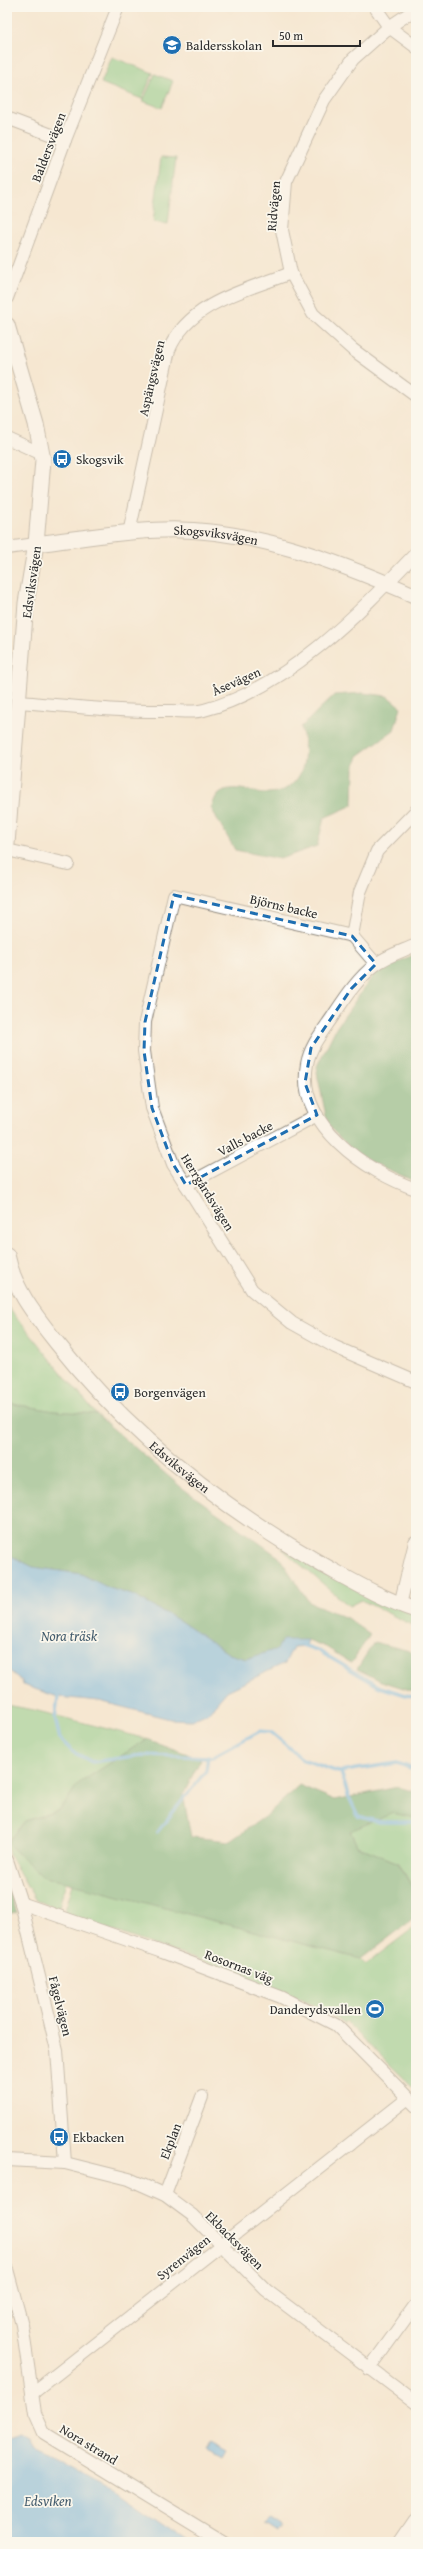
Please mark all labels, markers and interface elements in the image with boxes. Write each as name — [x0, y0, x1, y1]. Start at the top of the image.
scale bar — [273, 22, 360, 48]
text: 50 m — [279, 27, 303, 44]
school or university icon: Baldersskolan — [161, 34, 183, 56]
place label: Baldersskolan — [186, 36, 263, 55]
street label: Baldersvägen — [26, 109, 71, 185]
street label: Ridvägen — [262, 179, 285, 232]
street label: Aspängsvägen — [133, 337, 170, 418]
bus stop icon: Skogsvik — [51, 448, 73, 470]
place label: Skogsvik — [76, 450, 124, 469]
street label: Skogsviksvägen — [173, 521, 261, 550]
street label: Edsviksvägen — [17, 544, 46, 620]
street label: Åsevägen — [209, 662, 264, 701]
street label: Björns backe — [248, 889, 320, 924]
street label: Valls backe — [214, 1116, 276, 1161]
street label: Herrgårdsvägen — [176, 1150, 239, 1235]
bus stop icon: Borgenvägen — [109, 1381, 131, 1403]
place label: Borgenvägen — [134, 1383, 206, 1402]
street label: Edsviksvägen — [145, 1437, 214, 1498]
water label: Nora träsk — [41, 1626, 98, 1646]
street label: Rosornas väg — [202, 1945, 276, 1988]
street label: Fågelvägen — [44, 1974, 77, 2039]
sports icon: Danderydsvallen — [364, 1998, 386, 2020]
place label: Danderydsvallen — [270, 2000, 362, 2019]
street label: Ekplan — [155, 2120, 186, 2162]
bus stop icon: Ekbacken — [48, 2126, 70, 2148]
place label: Ekbacken — [73, 2128, 125, 2147]
street label: Ekbacksvägen — [201, 2207, 269, 2274]
street label: Syrenvägen — [152, 2230, 215, 2285]
street label: Nora strand — [56, 2420, 121, 2469]
water label: Edsviken — [23, 2491, 72, 2511]

